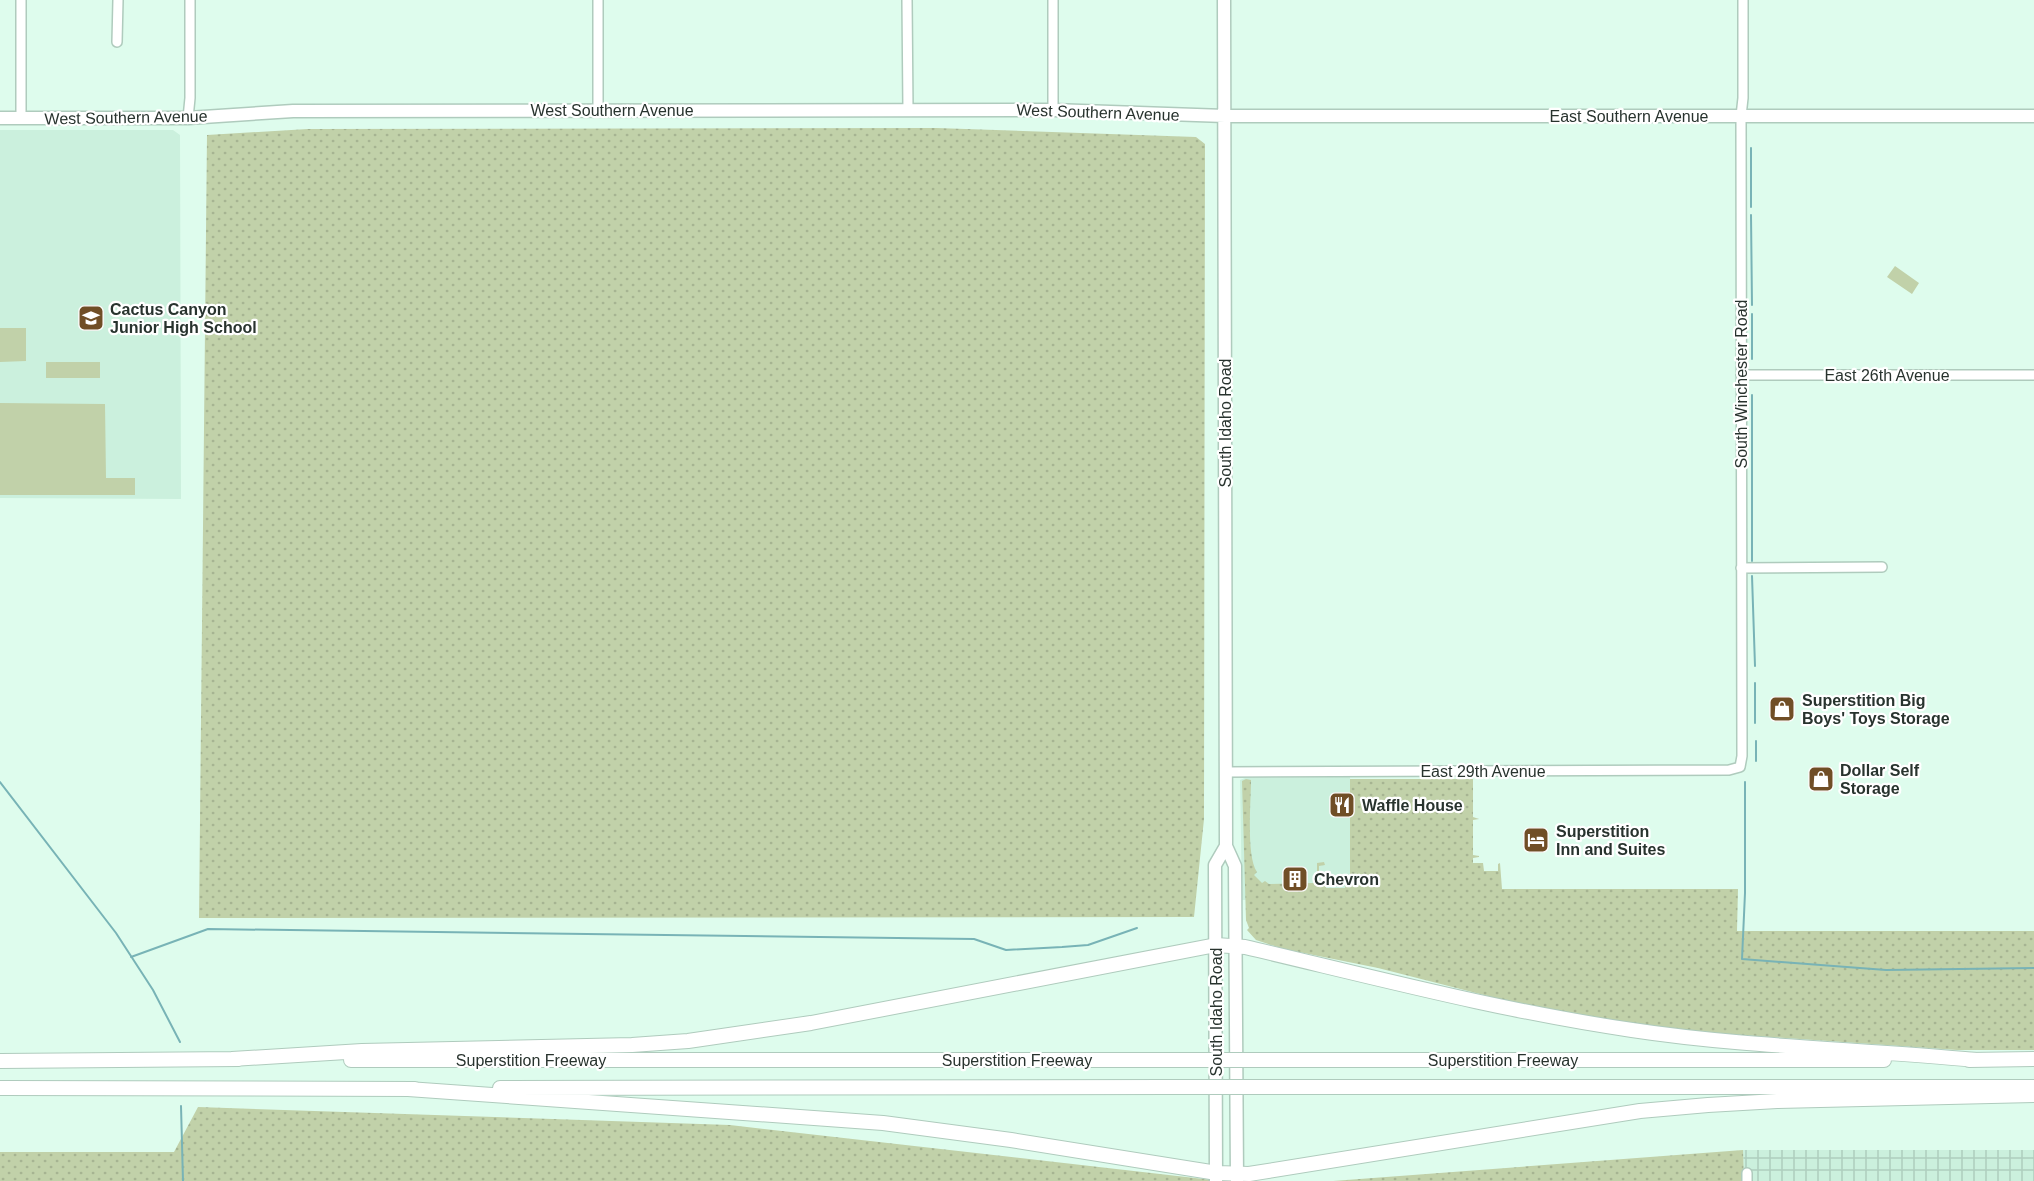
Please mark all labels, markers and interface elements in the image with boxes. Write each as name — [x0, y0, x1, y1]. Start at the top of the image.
street label: West Southern Avenue — [1016, 101, 1180, 124]
street label: West Southern Avenue — [530, 102, 694, 119]
street label: West Southern Avenue — [44, 108, 208, 127]
street label: East Southern Avenue — [1550, 108, 1709, 125]
street label: South Winchester Road — [1733, 300, 1750, 468]
place label: Cactus Canyon Junior High School — [110, 301, 257, 336]
school or university icon: Cactus Canyon Junior High School — [76, 303, 106, 333]
street label: South Idaho Road — [1217, 359, 1234, 488]
street label: East 26th Avenue — [1824, 367, 1950, 384]
place label: Superstition Big Boys' Toys Storage — [1802, 692, 1950, 727]
shop icon: Superstition Big Boys' Toys Storage — [1767, 694, 1797, 724]
place label: Dollar Self Storage — [1840, 762, 1920, 797]
street label: East 29th Avenue — [1420, 763, 1546, 780]
shop icon: Dollar Self Storage — [1806, 764, 1836, 794]
restaurant icon: Waffle House — [1327, 790, 1357, 820]
place label: Waffle House — [1362, 797, 1463, 814]
place label: Superstition Inn and Suites — [1556, 823, 1665, 858]
hotel icon: Superstition Inn and Suites — [1521, 825, 1551, 855]
building icon: Chevron — [1280, 864, 1310, 894]
place label: Chevron — [1314, 871, 1379, 888]
street label: South Idaho Road — [1208, 948, 1225, 1077]
street label: Superstition Freeway — [456, 1052, 606, 1069]
street label: Superstition Freeway — [942, 1052, 1092, 1069]
street label: Superstition Freeway — [1428, 1052, 1578, 1069]

